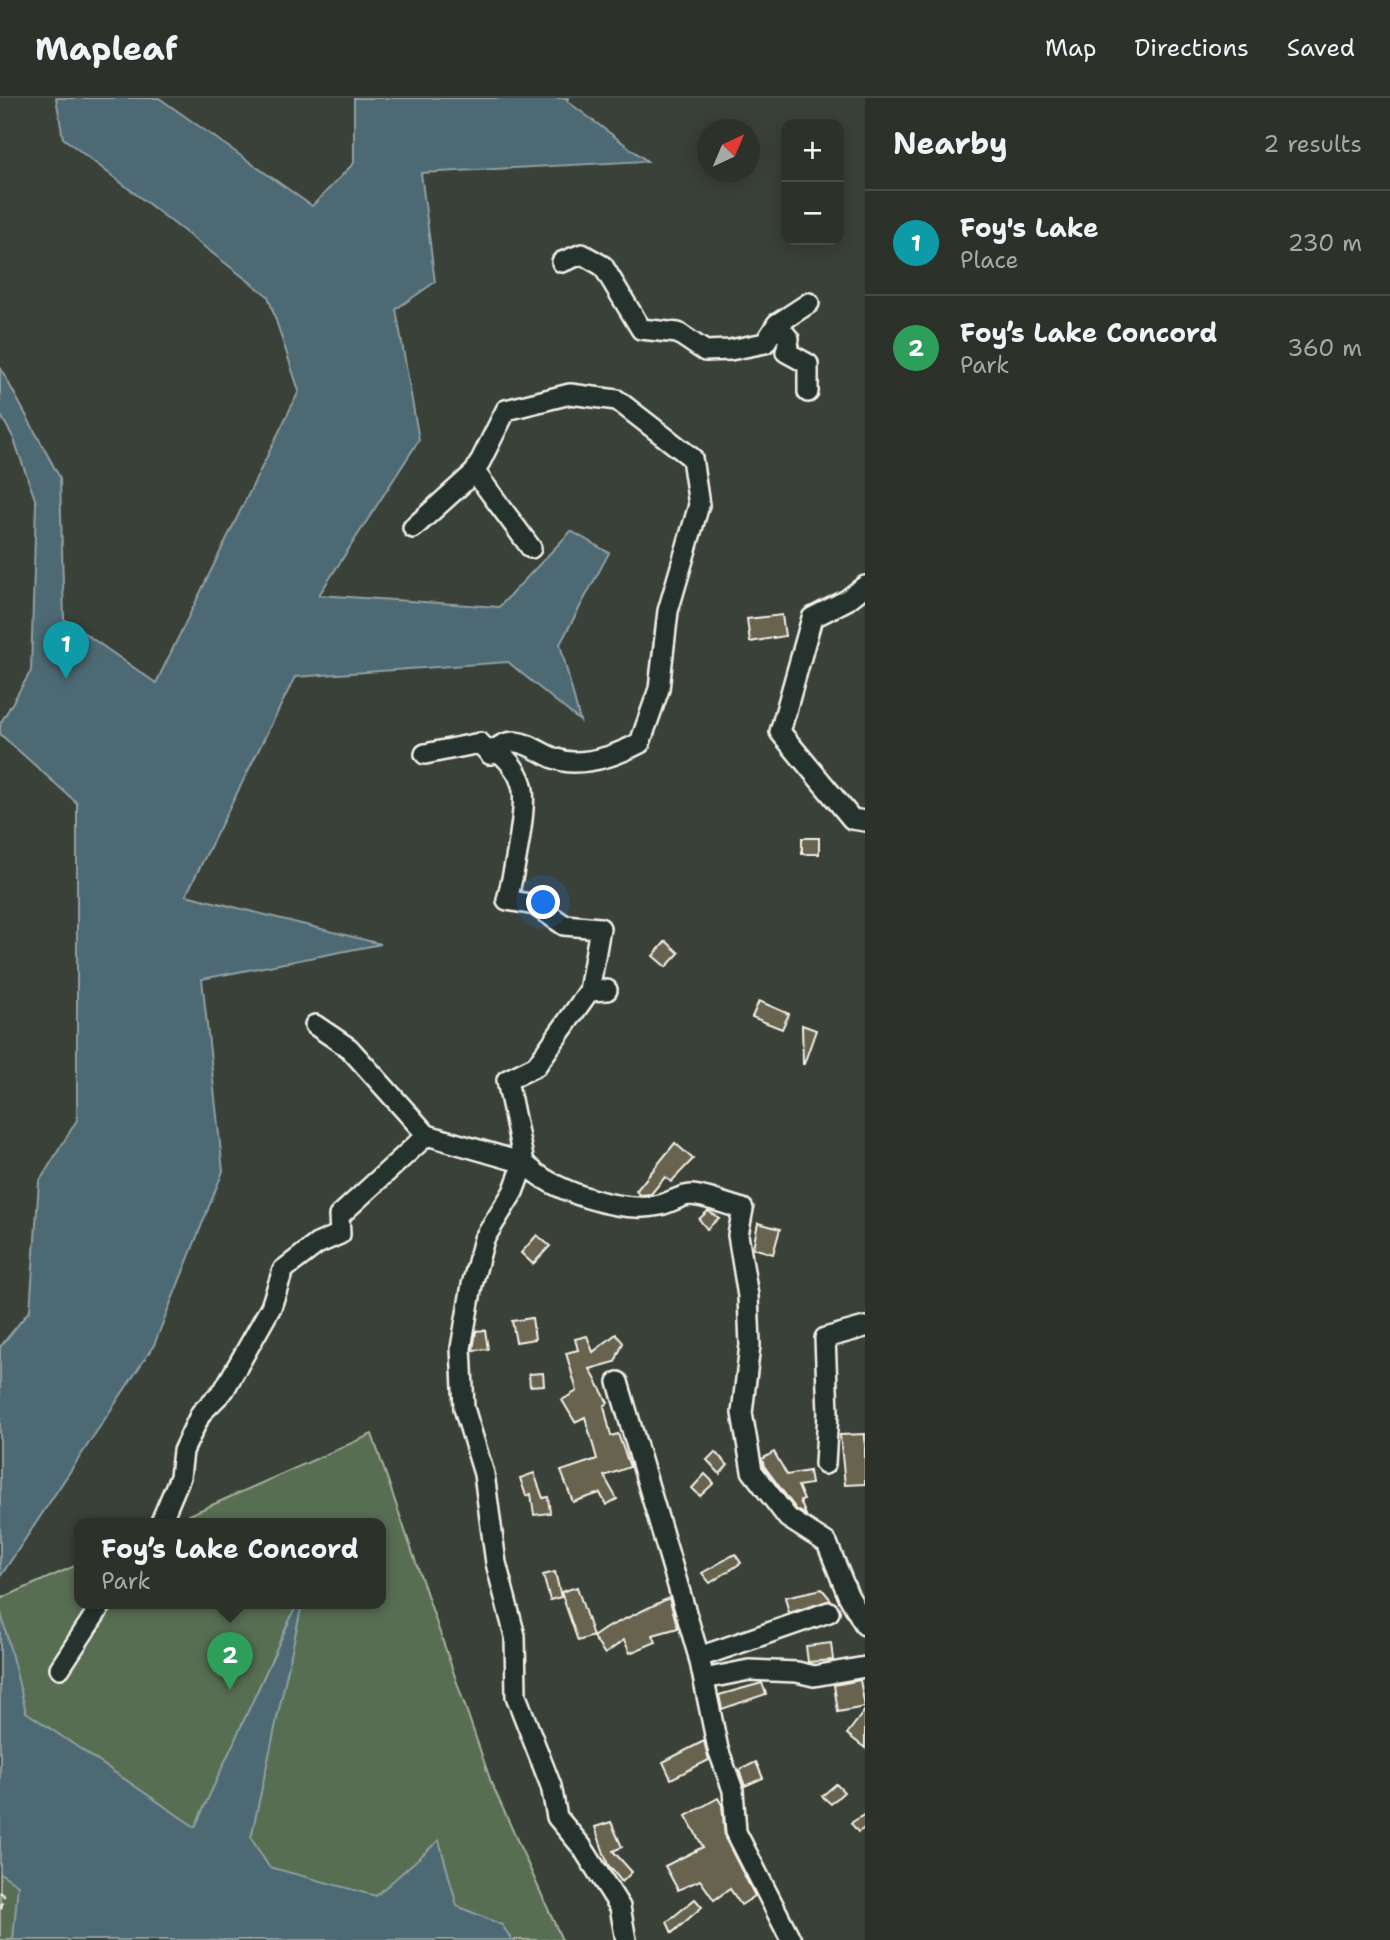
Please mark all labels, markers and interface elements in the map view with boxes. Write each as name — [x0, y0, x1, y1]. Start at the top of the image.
text: Mapleaf — [35, 26, 178, 71]
text: Map — [1045, 32, 1096, 64]
text: Directions — [1134, 32, 1249, 64]
text: Saved — [1287, 32, 1355, 64]
north arrow — [697, 119, 760, 182]
map controls — [781, 119, 844, 245]
button: + — [781, 119, 844, 182]
text: Nearby — [893, 123, 1008, 164]
text: 2 results — [1263, 129, 1362, 159]
button: − — [781, 182, 844, 245]
text: Foy's Lake — [960, 210, 1099, 245]
text: 1 — [911, 228, 921, 258]
text: 230 m — [1288, 228, 1362, 258]
text: Place — [960, 245, 1019, 275]
text: Foy’s Lake Concord — [960, 315, 1217, 350]
text: 2 — [908, 333, 924, 363]
text: 360 m — [1287, 333, 1362, 363]
text: Park — [960, 350, 1009, 380]
pin: 1 — [43, 621, 89, 679]
your location — [526, 885, 560, 919]
popup — [74, 1518, 386, 1609]
text: Foy’s Lake Concord — [101, 1531, 359, 1566]
text: Park — [101, 1566, 151, 1596]
pin: 2 — [207, 1632, 253, 1690]

